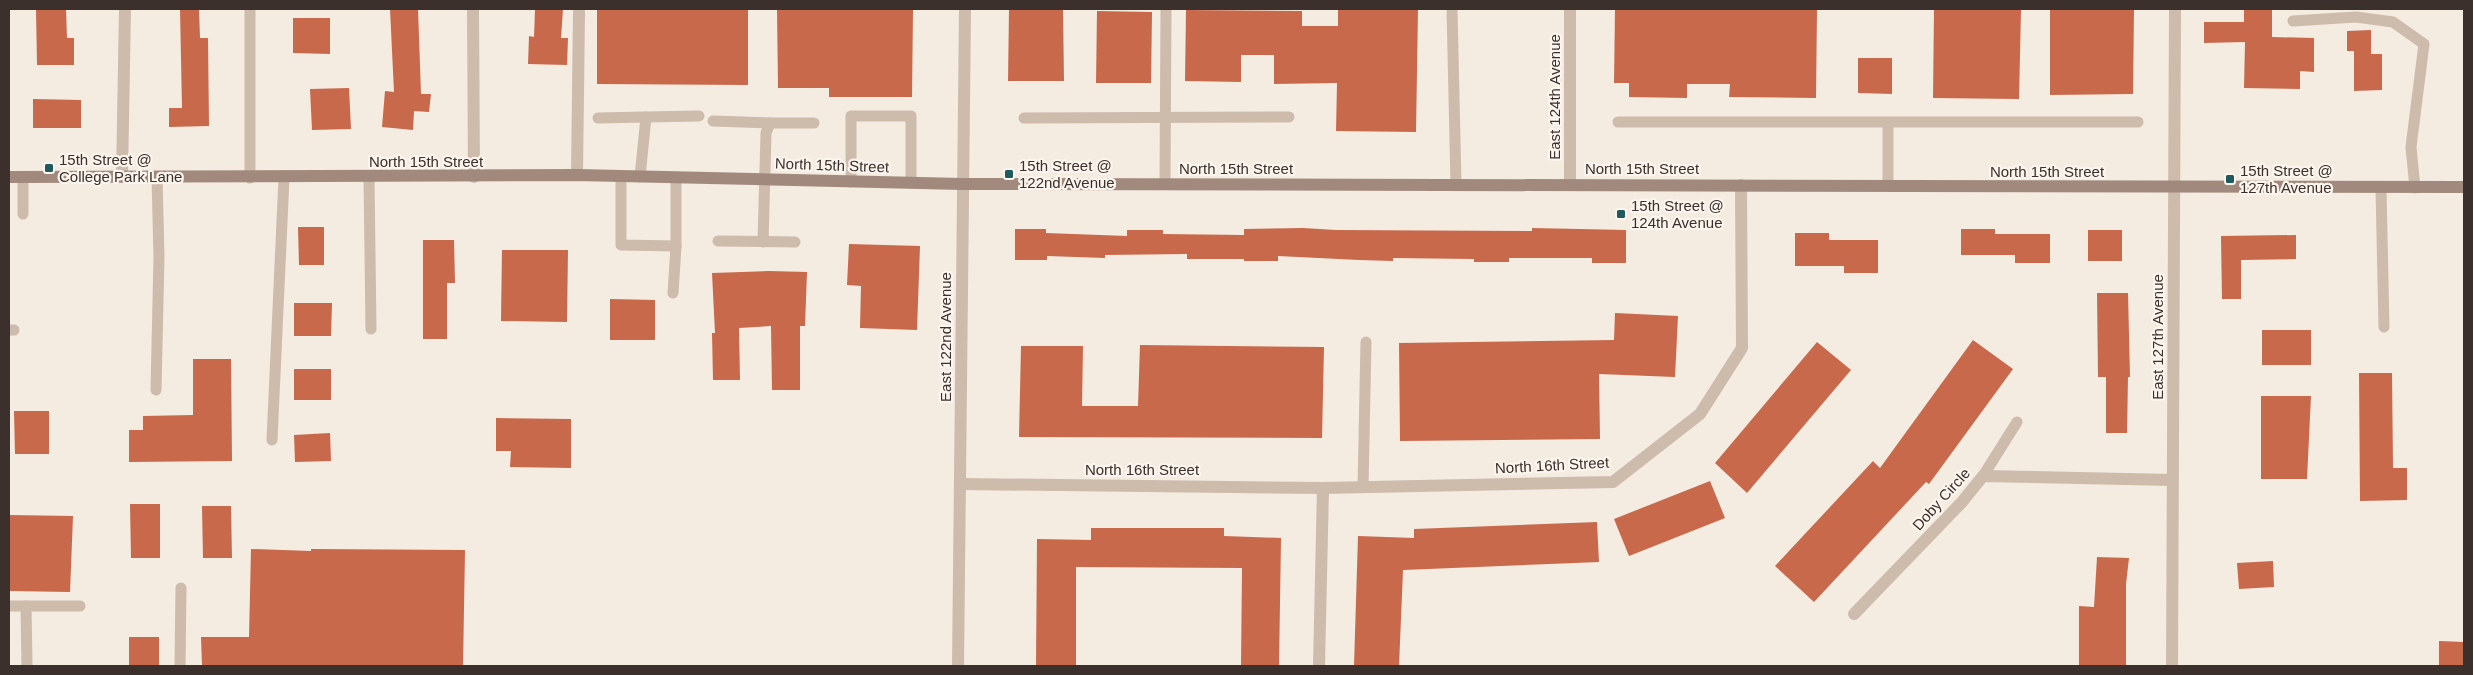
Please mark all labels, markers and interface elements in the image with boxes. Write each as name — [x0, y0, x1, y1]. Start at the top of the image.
street label: East 124th Avenue — [1546, 34, 1563, 160]
place label: 15th Street @ College Park Lane — [59, 151, 182, 185]
street label: North 15th Street — [369, 153, 484, 170]
street label: North 15th Street — [775, 155, 890, 176]
place label: 15th Street @ 122nd Avenue — [1019, 157, 1115, 191]
street label: North 15th Street — [1179, 160, 1294, 177]
street label: North 15th Street — [1585, 160, 1700, 177]
marker: 15th Street @ College Park Lane — [43, 162, 55, 174]
place label: 15th Street @ 127th Avenue — [2240, 162, 2333, 196]
street label: North 15th Street — [1990, 163, 2105, 180]
marker: 15th Street @ 122nd Avenue — [1003, 168, 1015, 180]
marker: 15th Street @ 127th Avenue — [2224, 173, 2236, 185]
place label: 15th Street @ 124th Avenue — [1631, 197, 1724, 231]
marker: 15th Street @ 124th Avenue — [1615, 208, 1627, 220]
street label: East 122nd Avenue — [937, 272, 954, 402]
street label: East 127th Avenue — [2149, 274, 2166, 400]
street label: North 16th Street — [1495, 453, 1610, 476]
street label: North 16th Street — [1085, 461, 1200, 478]
street label: Doby Circle — [1909, 465, 1973, 533]

